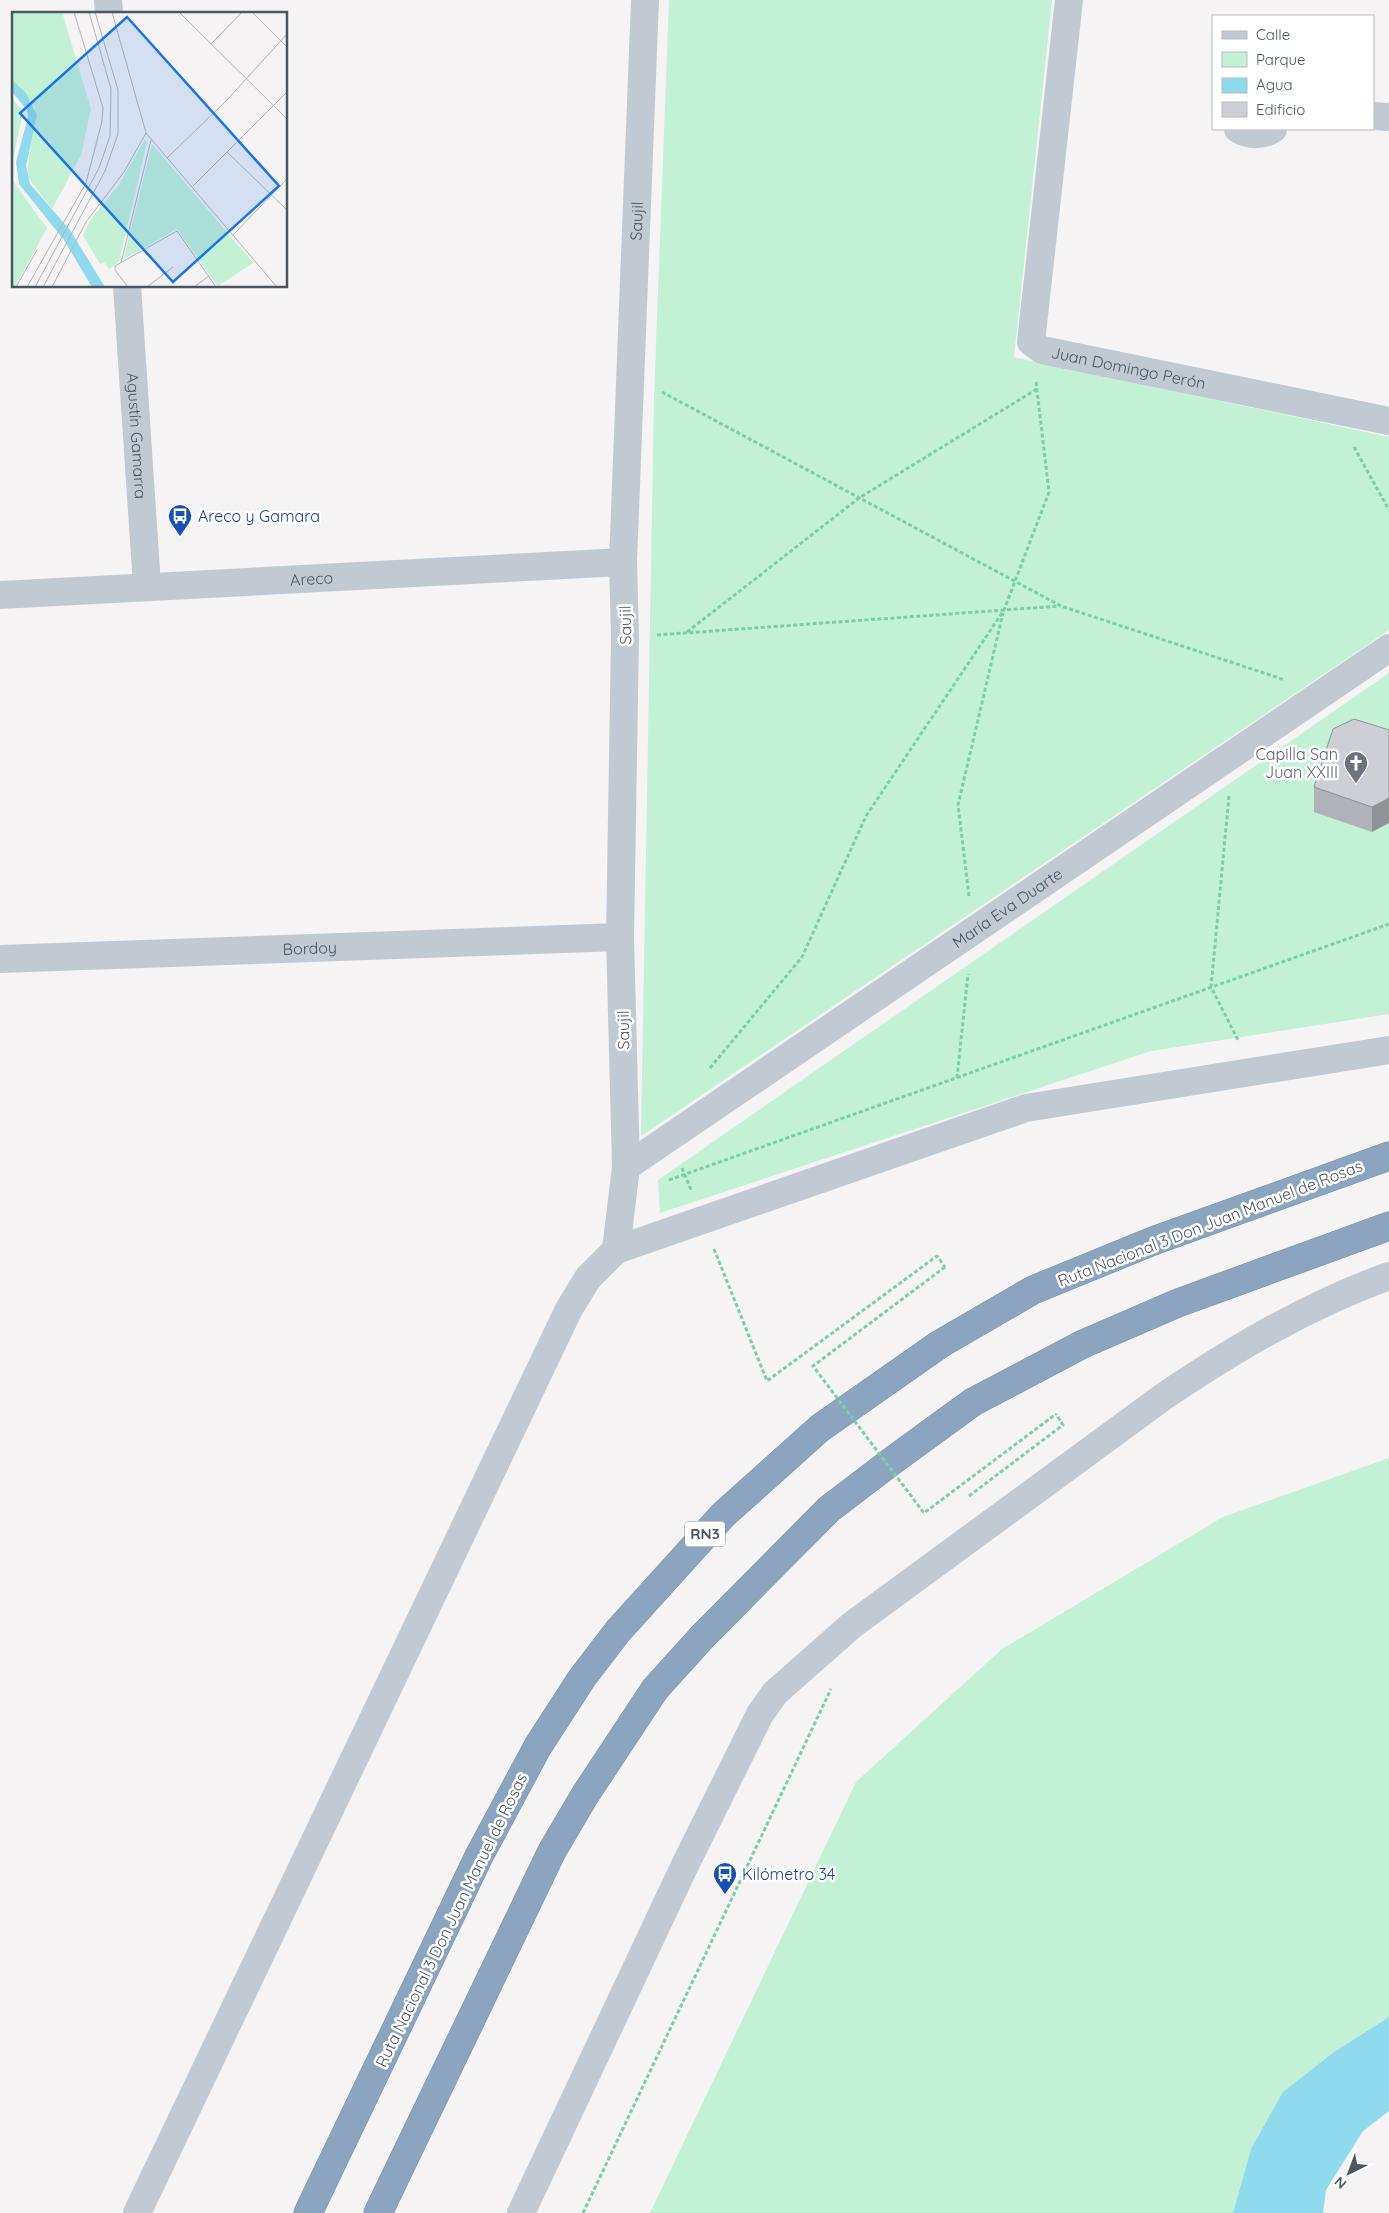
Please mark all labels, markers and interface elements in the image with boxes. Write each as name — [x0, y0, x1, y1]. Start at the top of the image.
inset map — [12, 12, 288, 288]
legend — [1212, 15, 1374, 130]
text: Calle — [1256, 25, 1290, 44]
text: Parque — [1256, 50, 1306, 69]
text: Agua — [1256, 75, 1293, 94]
text: Edificio — [1256, 100, 1305, 119]
street label: Saujil — [626, 201, 647, 241]
street label: Juan Domingo Perón — [1049, 342, 1208, 393]
street label: Agustín Gamarra — [123, 372, 151, 499]
bus stop icon: Areco y Gamara — [167, 503, 193, 537]
place label: Areco y Gamara — [198, 506, 320, 526]
street label: Areco — [289, 567, 334, 590]
street label: Saujil — [615, 605, 635, 645]
place label: Capilla San Juan XXIII — [1255, 744, 1338, 782]
church icon: Capilla San Juan XXIII — [1343, 750, 1369, 784]
street label: María Eva Duarte — [948, 863, 1066, 952]
street label: Bordoy — [282, 937, 337, 959]
street label: Saujil — [613, 1010, 633, 1050]
street label: Ruta Nacional 3 Don Juan Manuel de Rosas — [1055, 1155, 1365, 1291]
road number: RN3 — [685, 1522, 725, 1546]
street label: Ruta Nacional 3 Don Juan Manuel de Rosas — [371, 1770, 531, 2070]
bus stop icon: Kilómetro 34 — [712, 1861, 738, 1895]
place label: Kilómetro 34 — [742, 1864, 835, 1884]
north arrow — [1324, 2148, 1374, 2198]
text: N — [1330, 2173, 1350, 2193]

